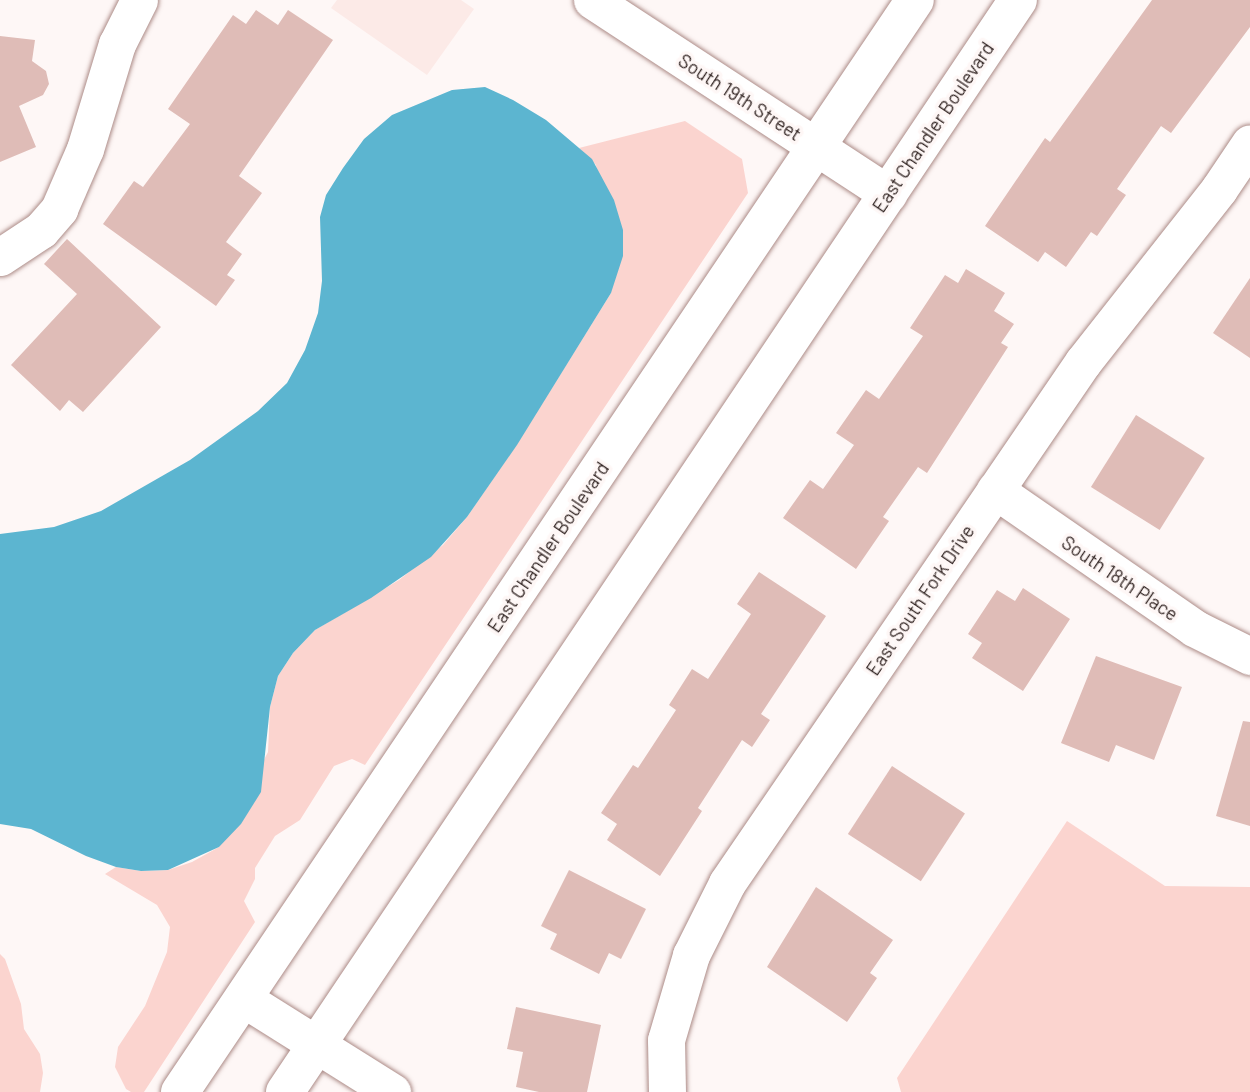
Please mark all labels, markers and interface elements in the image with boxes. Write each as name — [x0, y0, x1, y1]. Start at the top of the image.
street label: East Chandler Boulevard — [867, 37, 999, 217]
street label: South 19th Street — [674, 49, 806, 145]
street label: East Chandler Boulevard — [482, 457, 614, 637]
street label: East South Fork Drive — [861, 520, 979, 680]
street label: South 18th Place — [1058, 531, 1182, 625]

